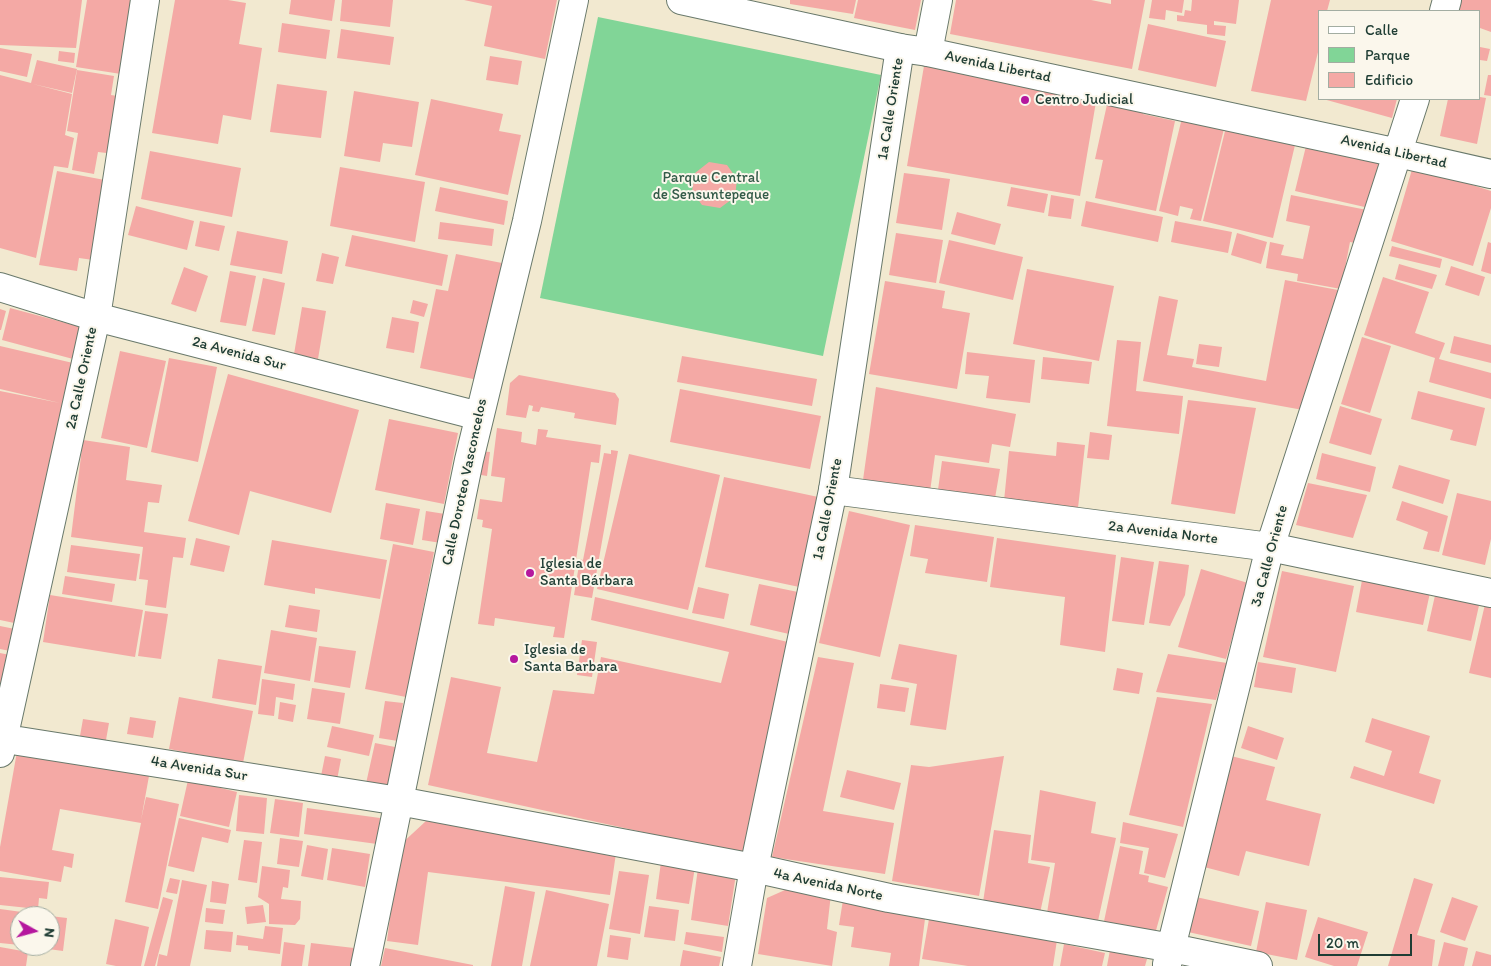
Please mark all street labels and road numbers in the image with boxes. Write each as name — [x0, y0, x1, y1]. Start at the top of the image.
street label: Avenida Libertad — [943, 47, 1053, 87]
street label: 1a Calle Oriente — [874, 57, 908, 161]
street label: Avenida Libertad — [1339, 131, 1449, 173]
street label: 2a Calle Oriente — [62, 325, 102, 431]
street label: 2a Avenida Sur — [190, 333, 288, 375]
street label: Calle Doroteo Vasconcelos — [439, 397, 491, 567]
street label: 1a Calle Oriente — [809, 457, 847, 561]
street label: 3a Calle Oriente — [1248, 503, 1292, 609]
street label: 2a Avenida Norte — [1107, 517, 1219, 549]
street label: 4a Avenida Sur — [149, 752, 249, 786]
street label: 4a Avenida Norte — [772, 865, 884, 905]

